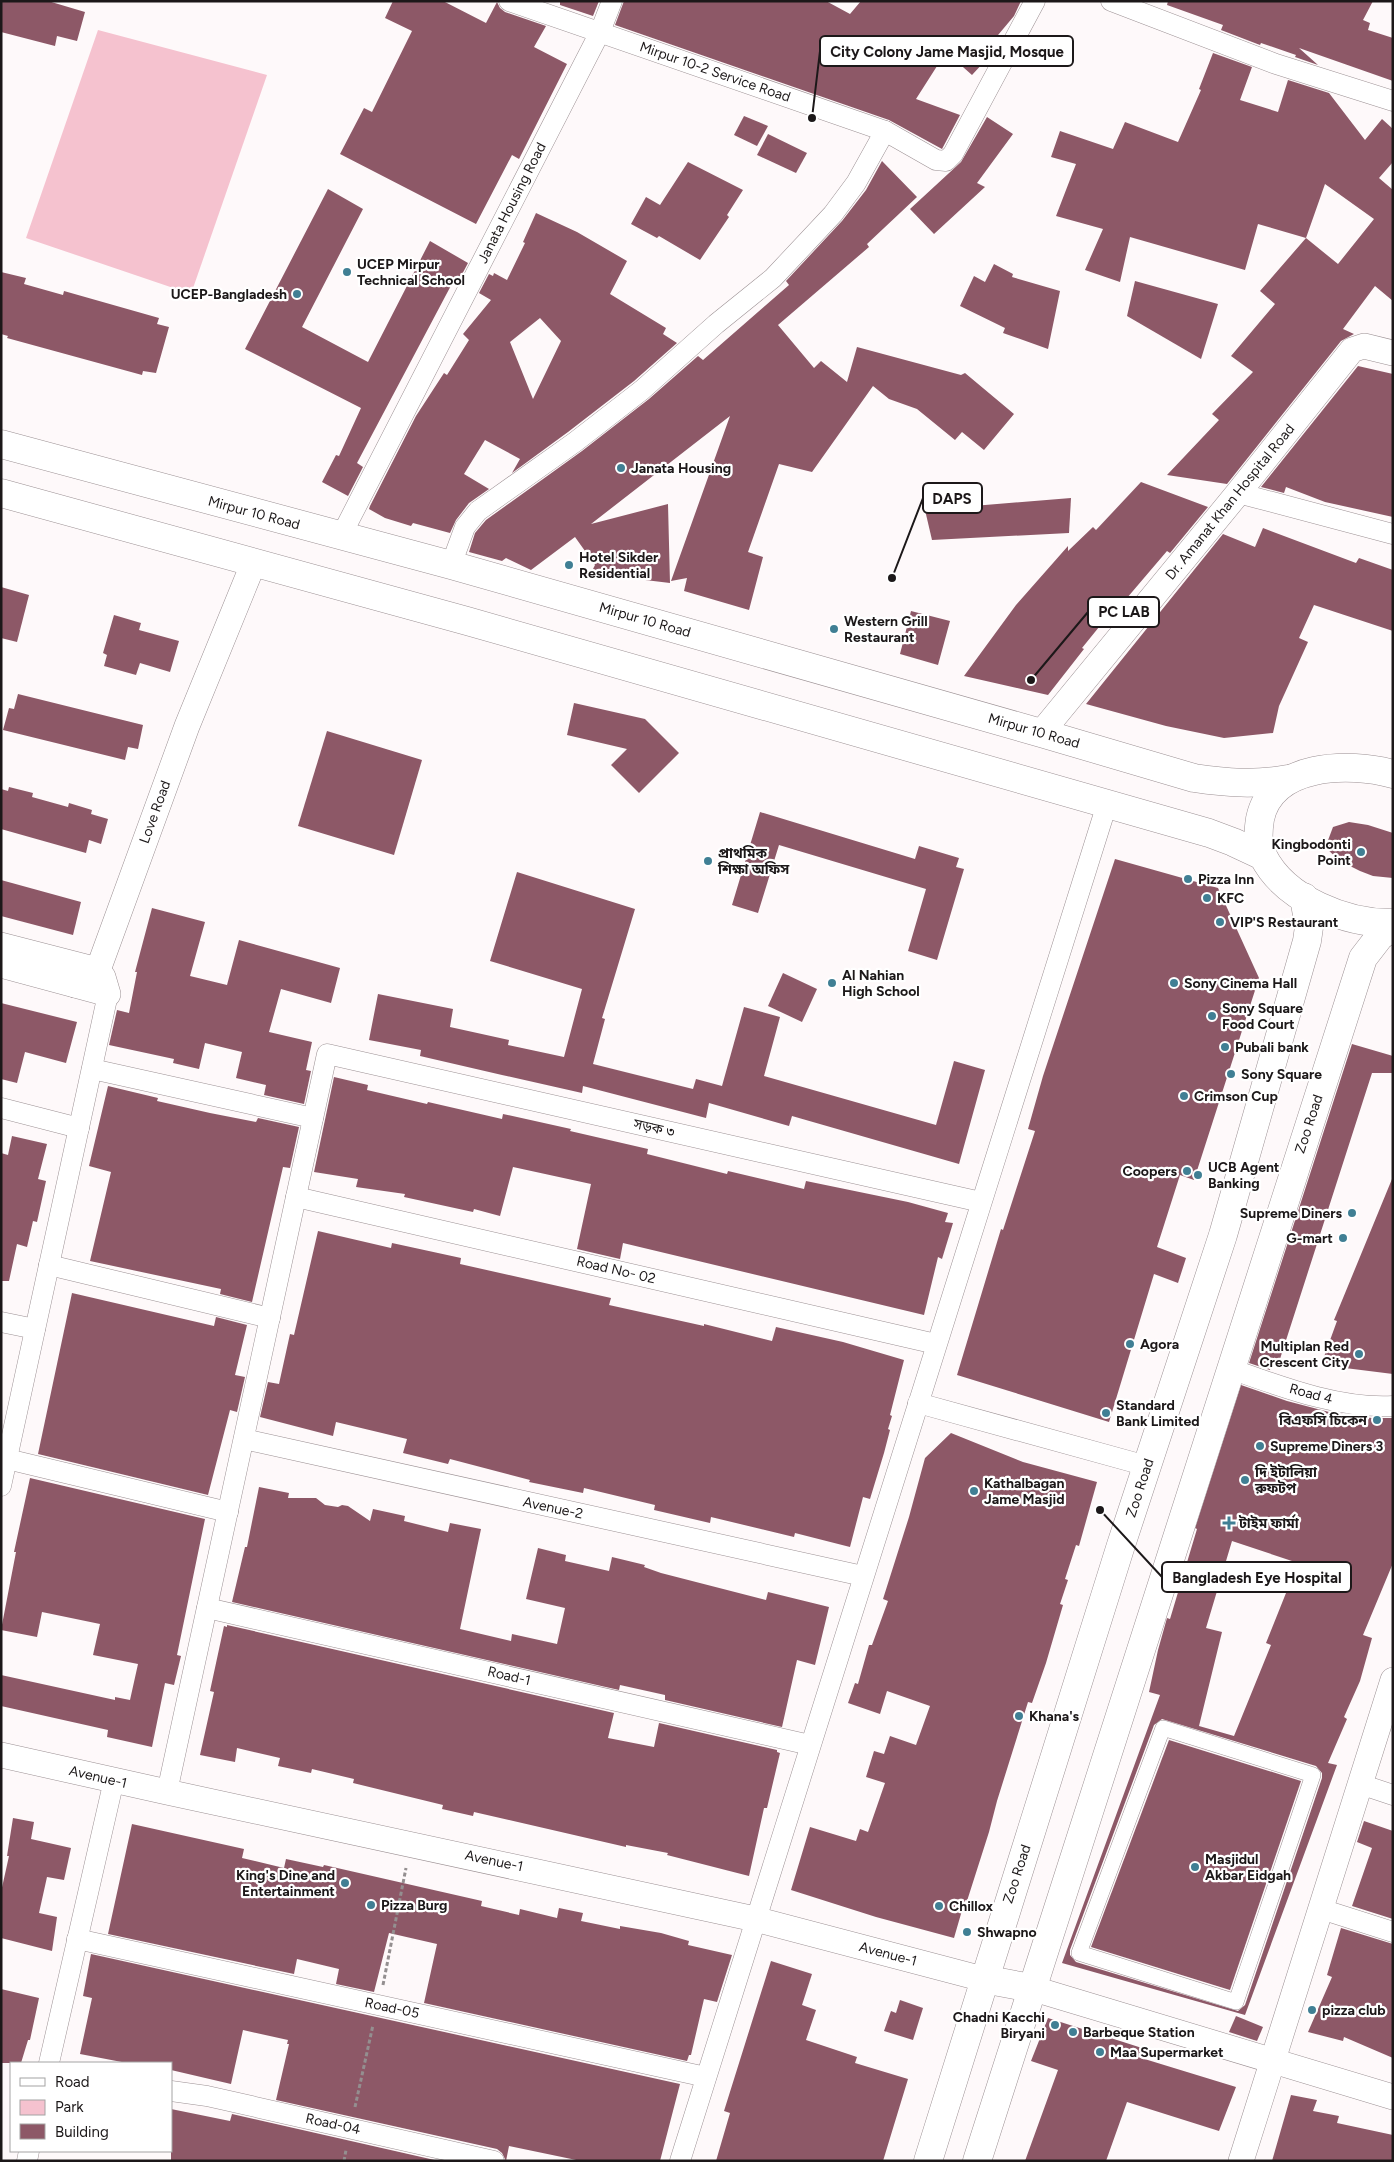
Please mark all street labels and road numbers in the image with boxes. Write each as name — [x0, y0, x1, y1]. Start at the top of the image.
street label: Mirpur 10-2 Service Road — [637, 38, 793, 106]
street label: Janata Housing Road — [474, 140, 550, 266]
street label: Dr. Amanat Khan Hospital Road — [1162, 421, 1298, 583]
street label: Mirpur 10 Road — [206, 493, 302, 533]
street label: Mirpur 10 Road — [597, 599, 693, 641]
street label: Mirpur 10 Road — [986, 710, 1082, 752]
street label: Love Road — [136, 778, 174, 846]
street label: Zoo Road — [1292, 1092, 1326, 1156]
street label: সড়ক ৩ — [631, 1115, 676, 1141]
street label: Road No- 02 — [575, 1253, 657, 1287]
street label: Road 4 — [1287, 1380, 1335, 1408]
street label: Zoo Road — [1123, 1456, 1157, 1520]
street label: Avenue-2 — [521, 1493, 585, 1523]
street label: Road-1 — [486, 1663, 532, 1689]
street label: Avenue-1 — [67, 1762, 129, 1792]
street label: Zoo Road — [1000, 1842, 1034, 1906]
street label: Avenue-1 — [463, 1847, 525, 1875]
street label: Avenue-1 — [857, 1938, 919, 1970]
street label: Road-05 — [363, 1994, 421, 2022]
street label: Road-04 — [304, 2110, 362, 2138]

